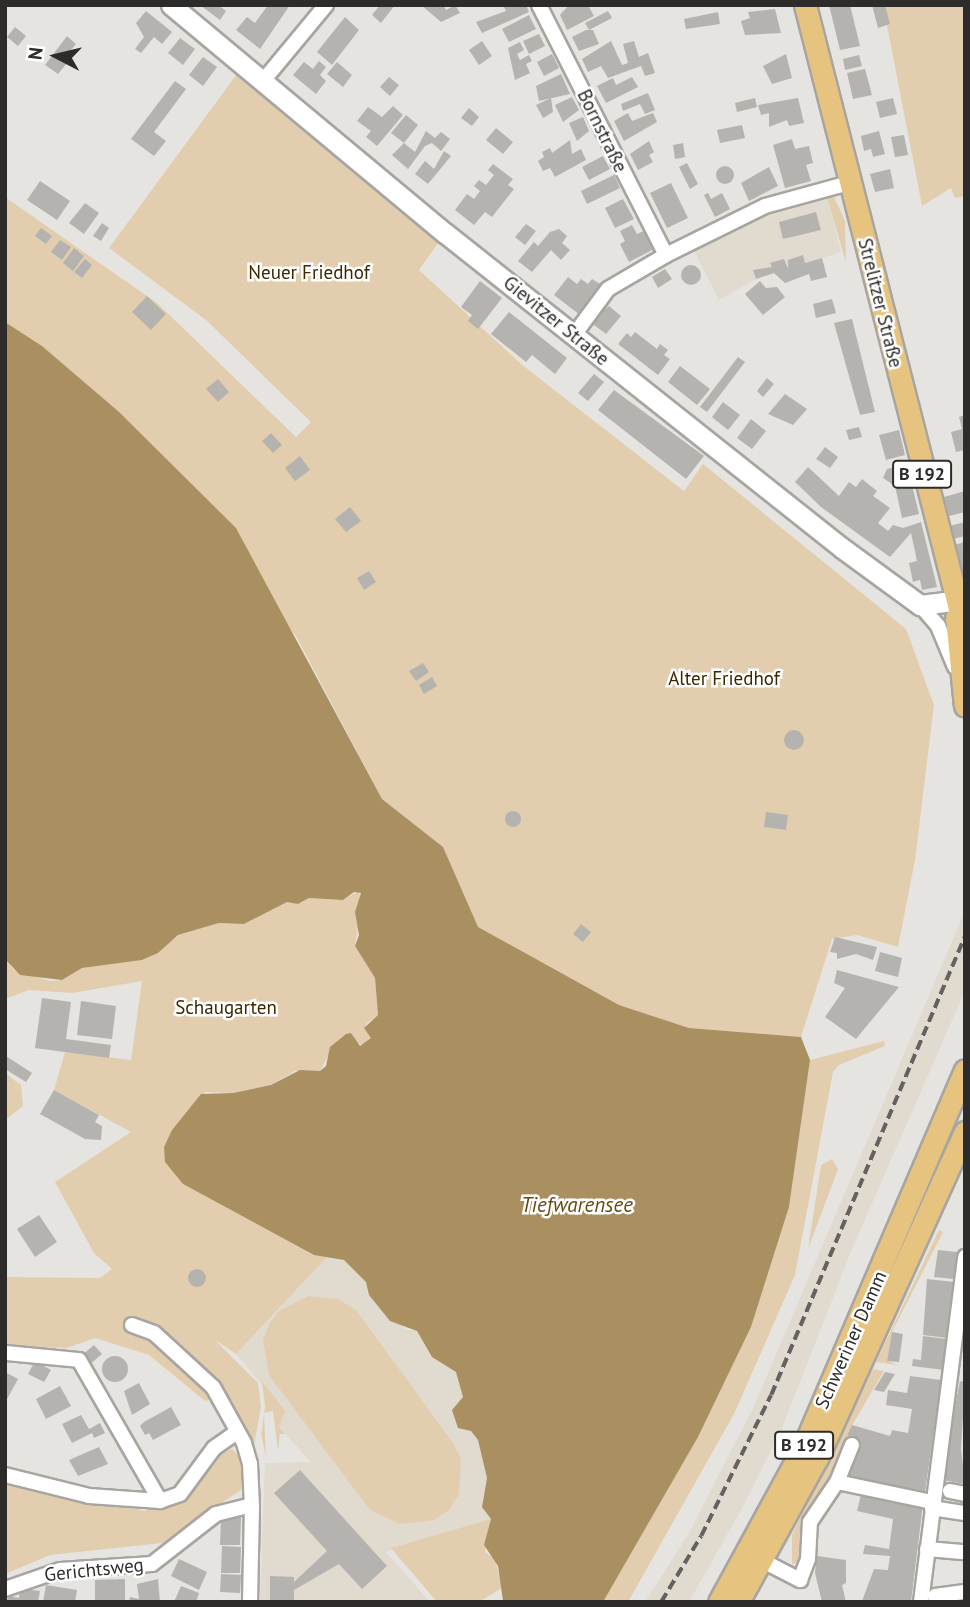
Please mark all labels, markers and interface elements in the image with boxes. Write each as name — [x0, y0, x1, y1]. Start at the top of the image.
north arrow — [21, 21, 91, 91]
text: N — [22, 46, 48, 61]
street label: Bornstraße — [572, 86, 632, 176]
street label: Strelitzer Straße — [853, 236, 907, 370]
park label: Neuer Friedhof — [248, 262, 370, 284]
street label: Gievitzer Straße — [499, 271, 613, 371]
road number: B 192 — [890, 460, 954, 488]
park label: Alter Friedhof — [668, 668, 780, 690]
park label: Schaugarten — [175, 997, 277, 1019]
water label: Tiefwarensee — [521, 1192, 633, 1218]
street label: Schweriner Damm — [810, 1268, 892, 1412]
road number: B 192 — [772, 1430, 836, 1460]
street label: Gerichtsweg — [43, 1553, 145, 1587]

